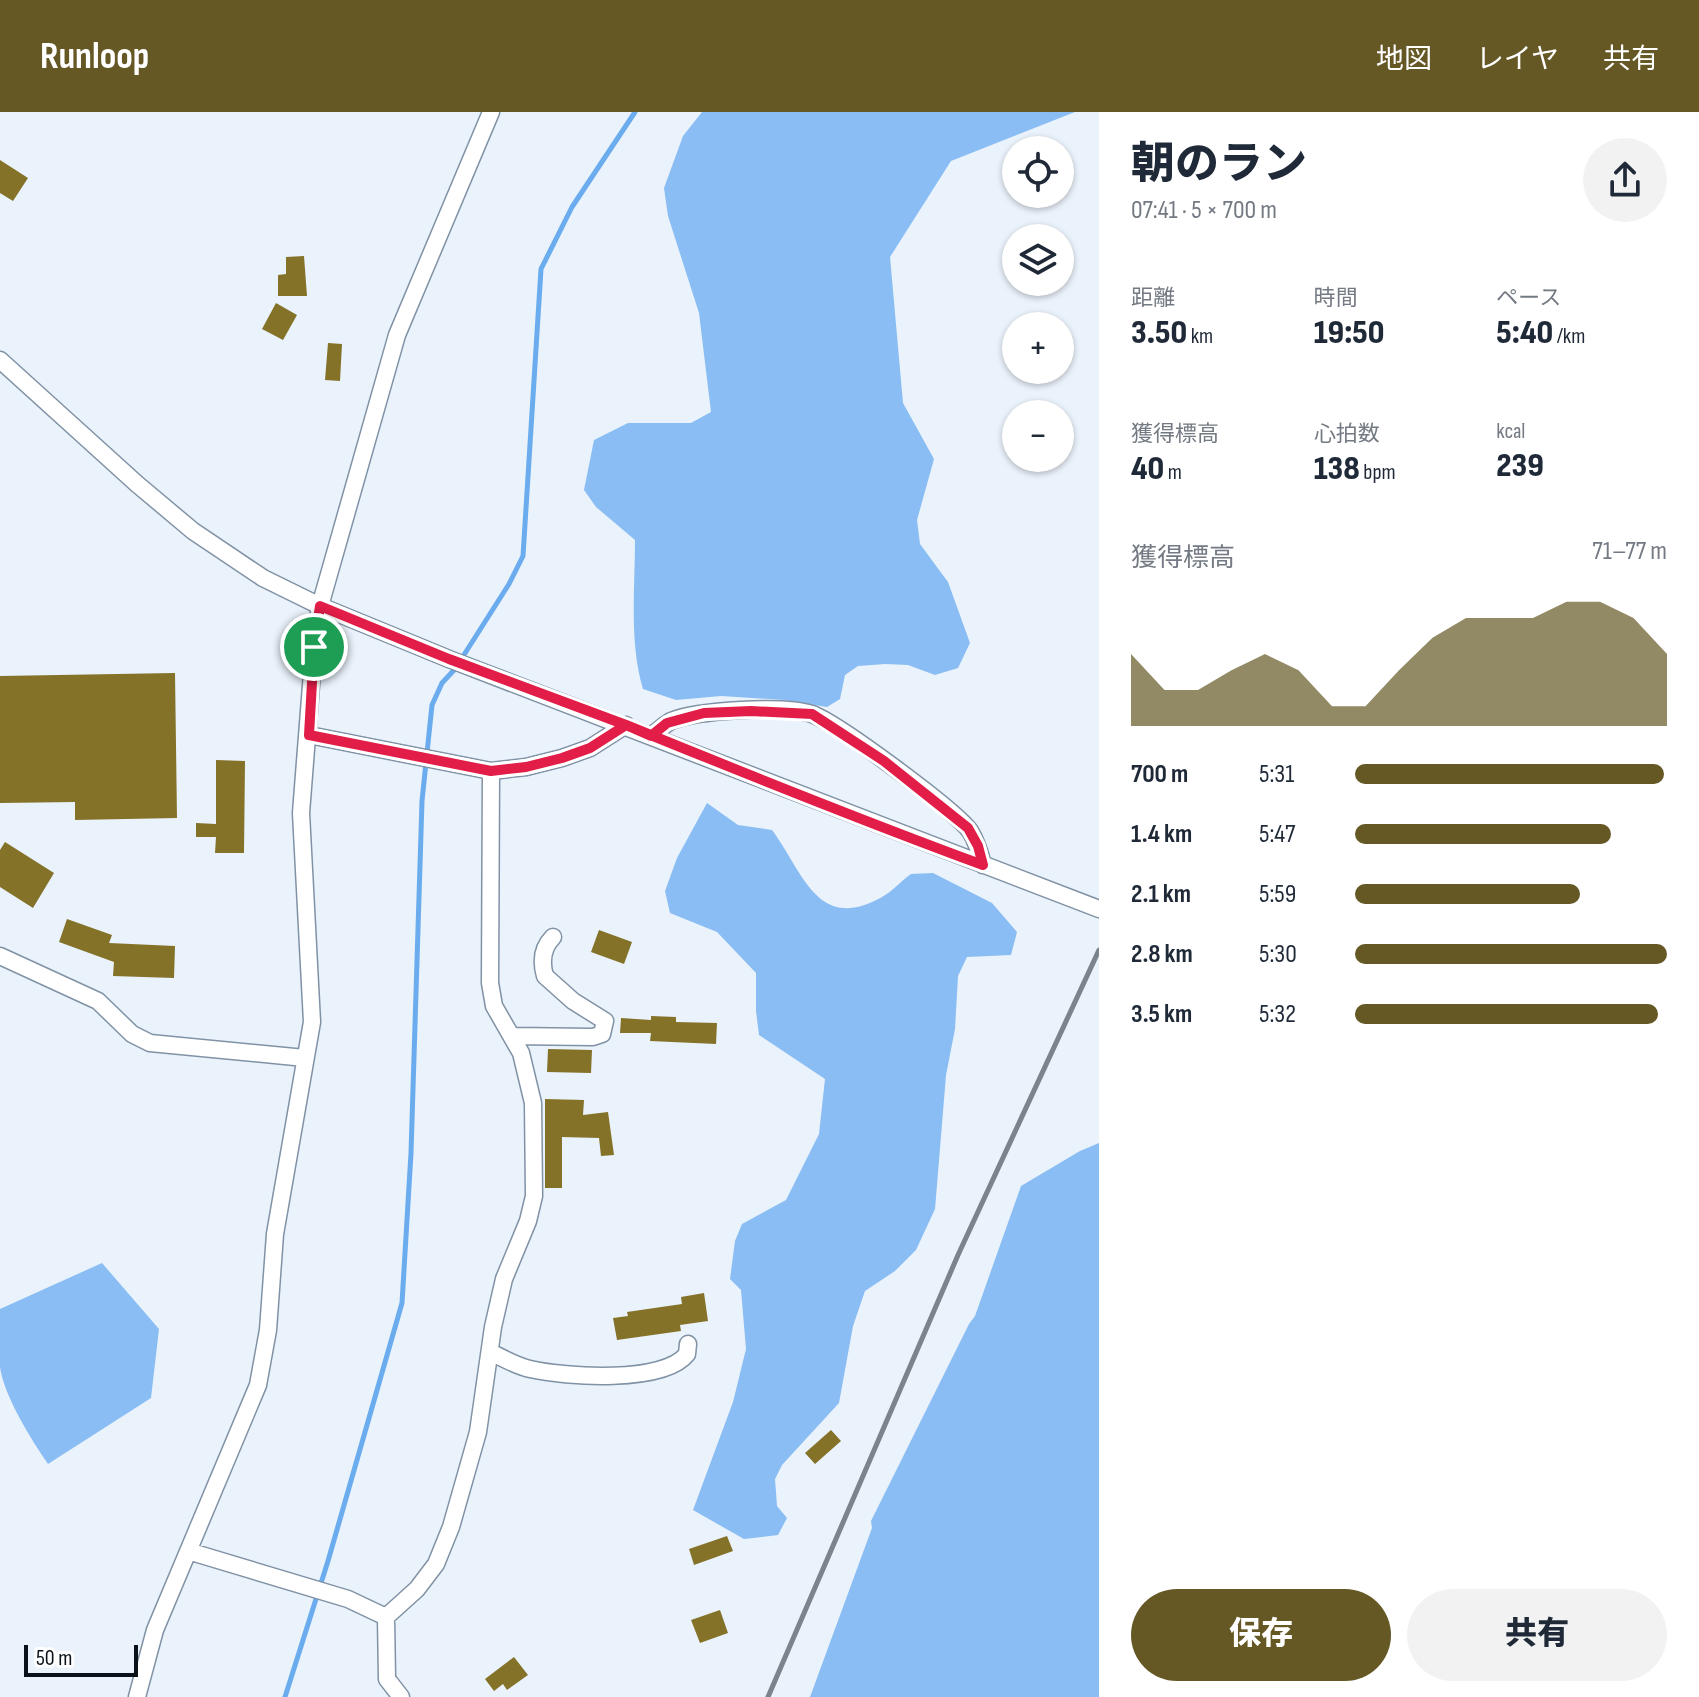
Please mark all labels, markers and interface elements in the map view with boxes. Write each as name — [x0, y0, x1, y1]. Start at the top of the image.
text: Runloop — [40, 34, 149, 79]
text: 地図 — [1376, 43, 1432, 76]
text: レイヤ — [1476, 43, 1559, 76]
text: 共有 — [1603, 43, 1659, 76]
map controls — [1002, 136, 1074, 472]
button: locate — [1002, 136, 1074, 208]
text: 朝のラン — [1131, 138, 1307, 191]
button: share — [1583, 138, 1667, 222]
text: 07:41 · 5 × 700 m — [1131, 195, 1277, 226]
button: layers — [1002, 224, 1074, 296]
text: 距離 — [1131, 285, 1175, 312]
text: 時間 — [1314, 285, 1358, 312]
text: ペース — [1496, 285, 1561, 312]
button: + — [1002, 312, 1074, 384]
text: 3.50 — [1131, 312, 1187, 353]
text: 19:50 — [1314, 312, 1384, 353]
text: 5:40 — [1496, 312, 1553, 353]
text: km — [1187, 323, 1213, 350]
text: /km — [1553, 323, 1585, 350]
button: − — [1002, 400, 1074, 472]
text: kcal — [1496, 418, 1525, 445]
text: 獲得標高 — [1131, 421, 1219, 448]
text: 心拍数 — [1314, 421, 1380, 448]
text: 239 — [1496, 445, 1544, 486]
text: 40 — [1131, 448, 1164, 489]
text: 138 — [1314, 448, 1360, 489]
text: m — [1164, 459, 1182, 486]
text: bpm — [1360, 459, 1396, 486]
text: 71–77 m — [1592, 536, 1667, 567]
text: 獲得標高 — [1131, 543, 1235, 574]
pin — [280, 613, 348, 681]
icon: arrive — [292, 625, 336, 669]
text: 700 m — [1131, 759, 1188, 790]
text: 5:31 — [1259, 759, 1294, 790]
text: 1.4 km — [1131, 819, 1192, 850]
text: 5:47 — [1259, 819, 1295, 850]
text: 2.1 km — [1131, 879, 1191, 910]
text: 5:59 — [1259, 879, 1296, 910]
text: 2.8 km — [1131, 939, 1193, 970]
text: 5:30 — [1259, 939, 1297, 970]
text: 3.5 km — [1131, 999, 1192, 1030]
text: 5:32 — [1259, 999, 1296, 1030]
button: 保存 — [1131, 1589, 1391, 1681]
button: 共有 — [1407, 1589, 1667, 1681]
scale bar — [24, 1641, 138, 1677]
text: 50 m — [36, 1645, 72, 1672]

